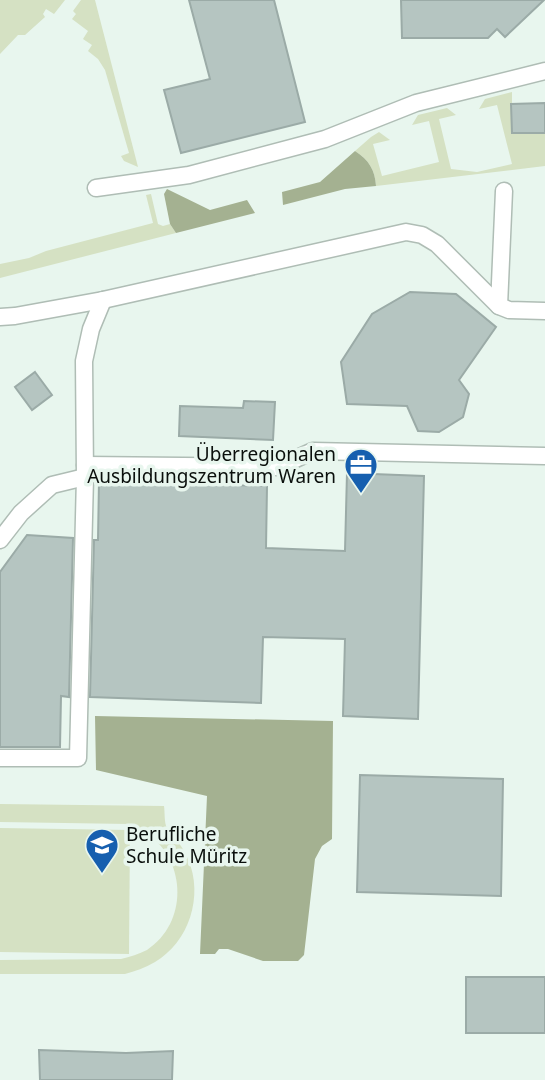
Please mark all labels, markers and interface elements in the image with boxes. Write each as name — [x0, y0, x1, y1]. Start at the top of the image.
place label: Überregionalen Ausbildungszentrum Waren — [87, 441, 336, 489]
office icon: Überregionalen Ausbildungszentrum Waren — [342, 446, 380, 495]
place label: Berufliche Schule Müritz — [126, 821, 247, 869]
school or university icon: Berufliche Schule Müritz — [83, 826, 121, 875]

